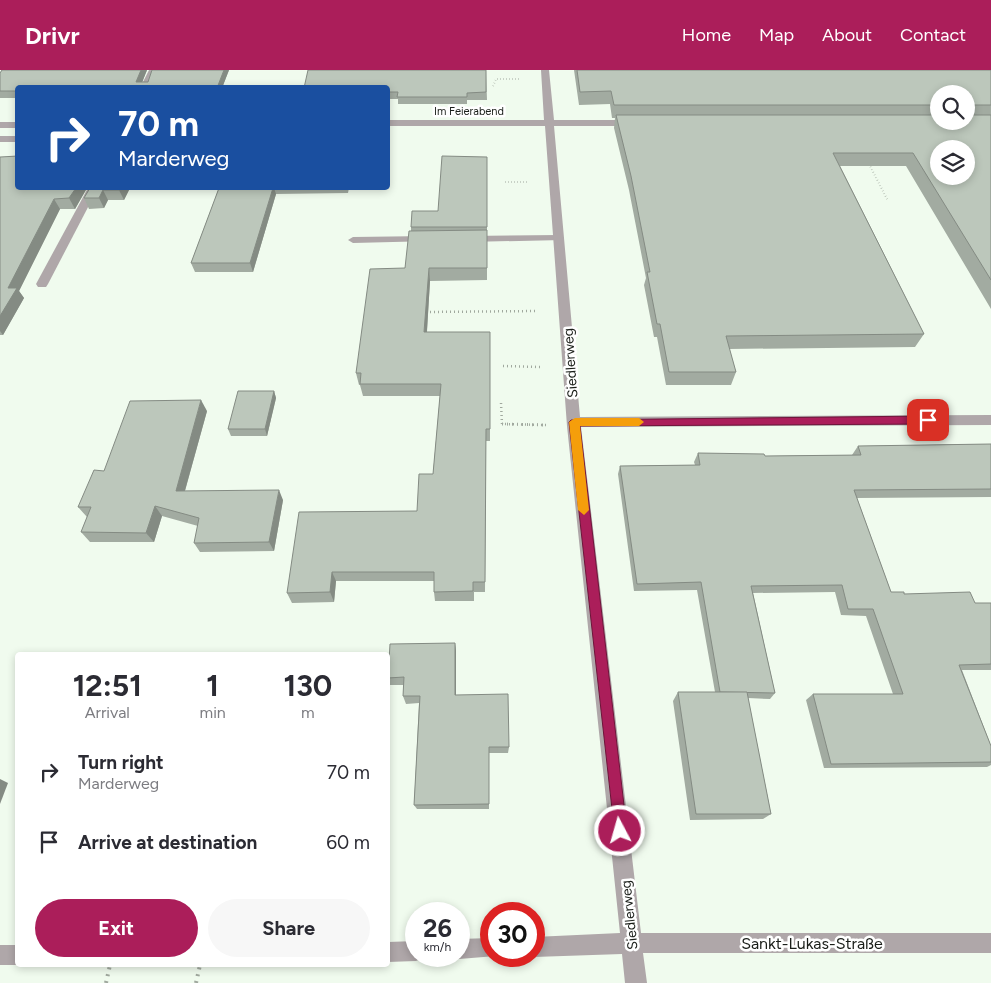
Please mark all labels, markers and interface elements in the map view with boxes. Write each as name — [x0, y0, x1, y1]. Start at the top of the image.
text: Drivr — [25, 21, 80, 50]
text: Home — [682, 24, 731, 46]
text: Map — [759, 24, 794, 46]
text: About — [822, 24, 872, 46]
text: Contact — [900, 24, 966, 46]
map controls — [930, 85, 975, 185]
button: search — [930, 85, 975, 130]
text: 70 m — [118, 103, 199, 145]
icon: right — [35, 105, 100, 170]
street label: Im Feierabend — [434, 105, 504, 118]
button: layers — [930, 140, 975, 185]
text: Marderweg — [118, 145, 230, 172]
street label: Siedlerweg — [560, 328, 581, 398]
pin — [907, 399, 949, 441]
icon: arrive — [914, 406, 942, 434]
text: 12:51 — [73, 667, 142, 704]
text: 1 — [206, 667, 219, 704]
text: 130 — [283, 667, 332, 704]
text: Arrival — [85, 703, 130, 722]
text: min — [200, 703, 226, 722]
text: m — [301, 703, 315, 722]
text: Turn right — [78, 751, 164, 774]
icon: right — [35, 758, 63, 786]
text: 70 m — [327, 761, 370, 784]
text: Marderweg — [78, 774, 159, 793]
position arrow — [593, 804, 645, 856]
icon: arrive — [35, 828, 63, 856]
text: Arrive at destination — [78, 831, 257, 854]
text: 60 m — [326, 831, 370, 854]
street label: Siedlerweg — [617, 879, 642, 951]
button: Exit — [35, 899, 198, 957]
button: Share — [208, 899, 370, 957]
speed limit sign: 30 — [480, 902, 545, 967]
text: 26 — [423, 913, 452, 943]
street label: Sankt-Lukas-Straße — [741, 934, 883, 953]
text: km/h — [424, 940, 451, 954]

